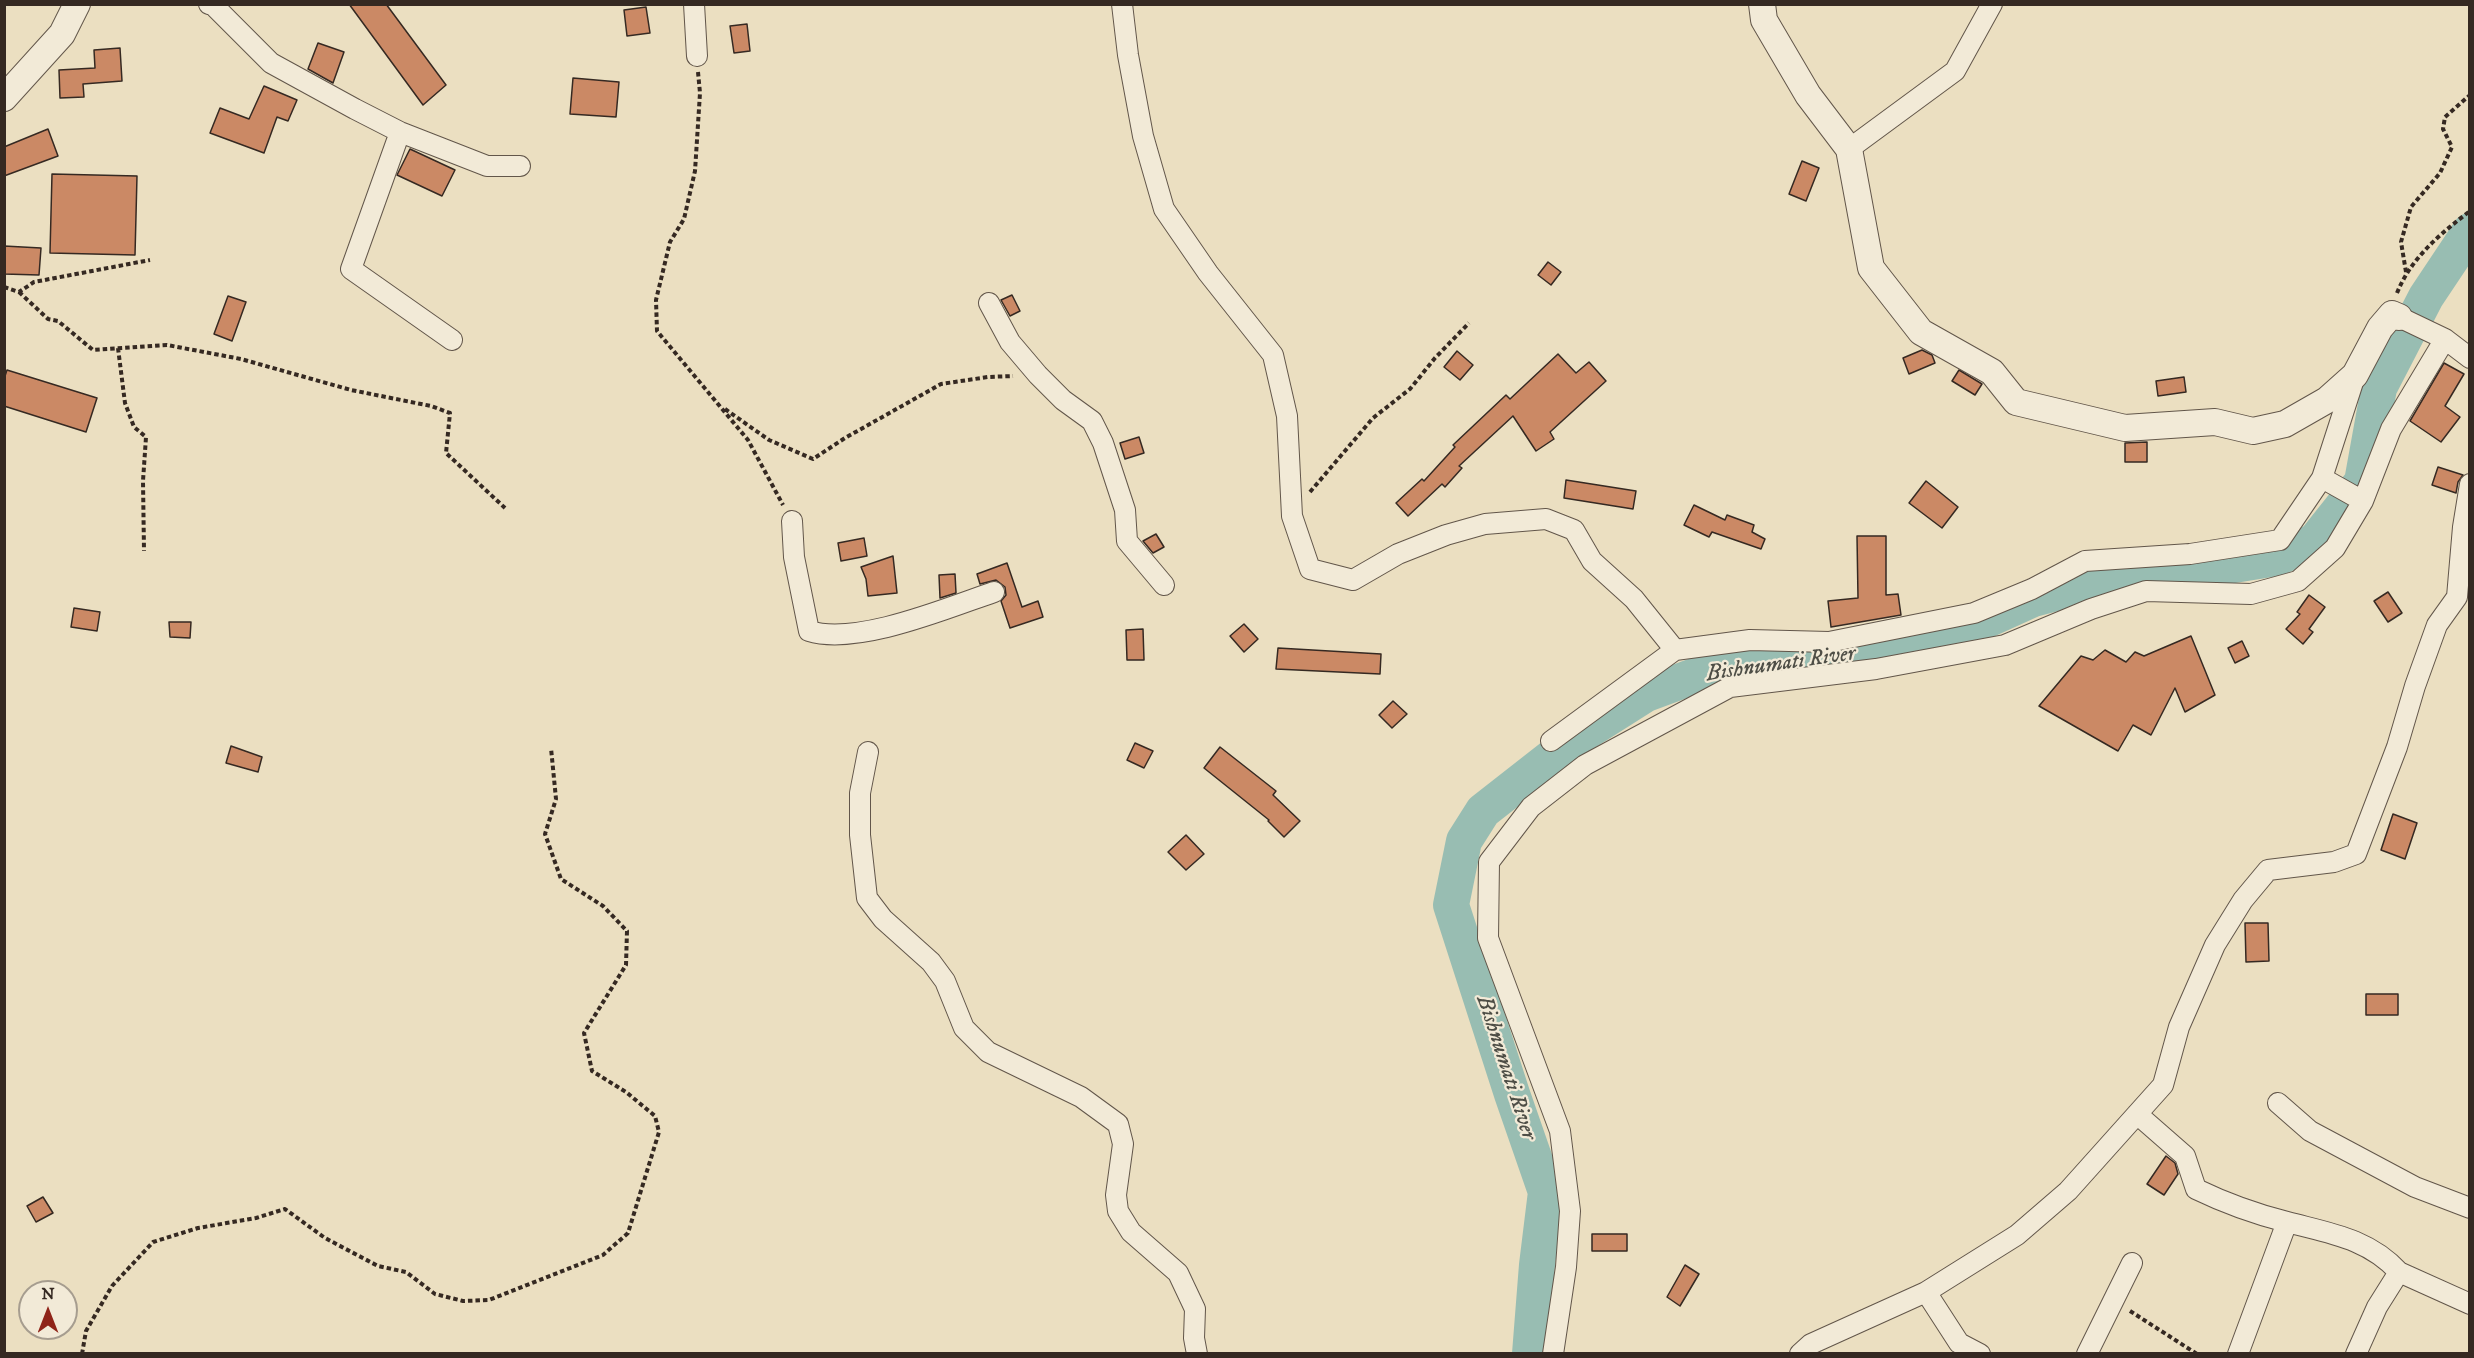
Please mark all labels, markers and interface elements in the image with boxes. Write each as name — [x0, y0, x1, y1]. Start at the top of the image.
water label: Bishnumati River — [1705, 641, 1857, 689]
water label: Bishnumati River — [1469, 993, 1541, 1143]
north arrow — [18, 1280, 78, 1340]
text: N — [41, 1284, 55, 1304]

